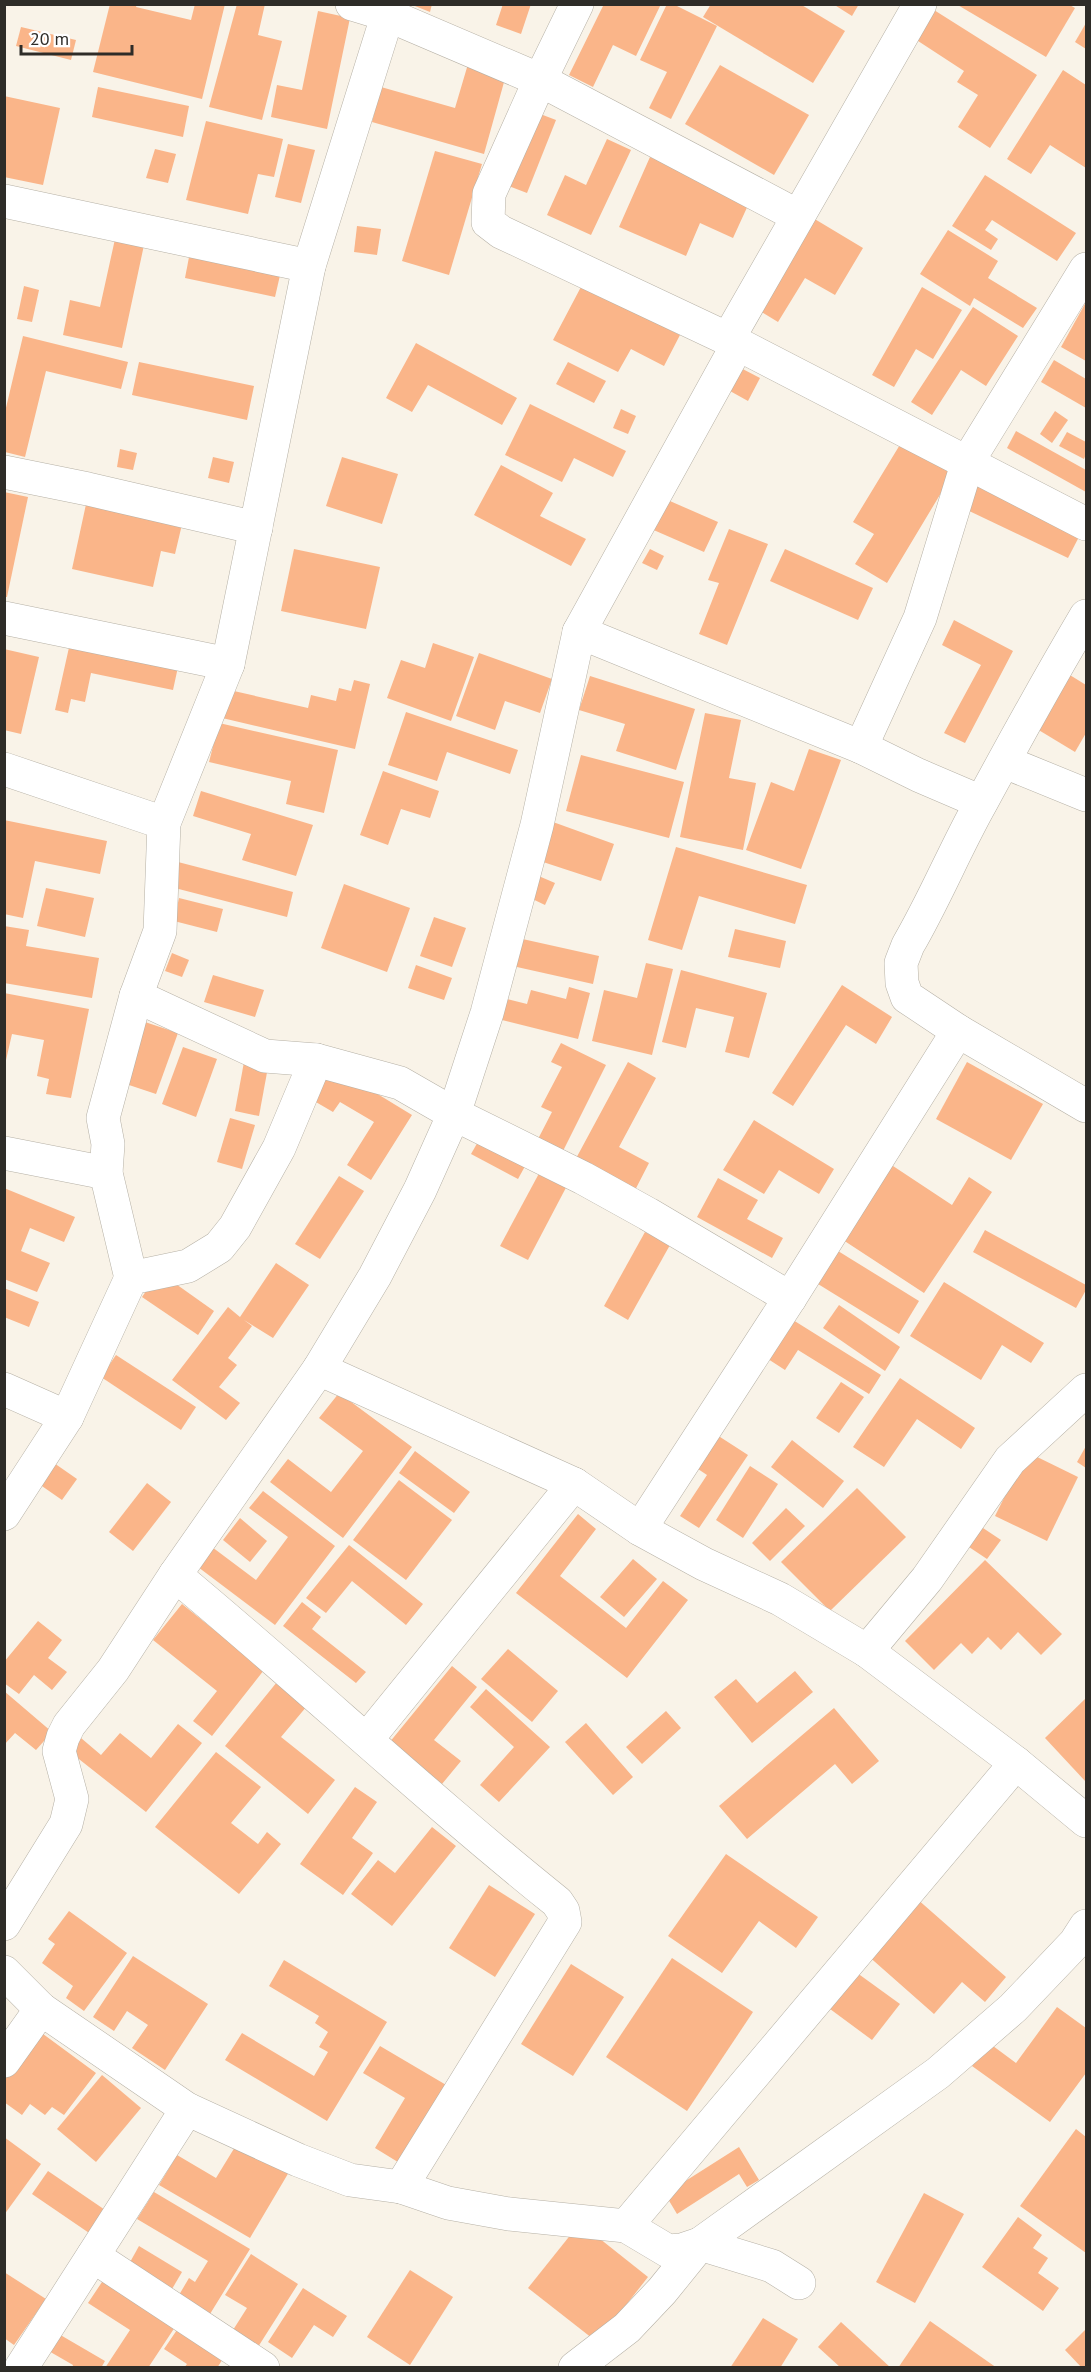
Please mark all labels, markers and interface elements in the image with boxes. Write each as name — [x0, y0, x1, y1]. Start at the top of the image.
scale bar — [21, 18, 132, 56]
text: 20 m — [30, 27, 69, 50]

